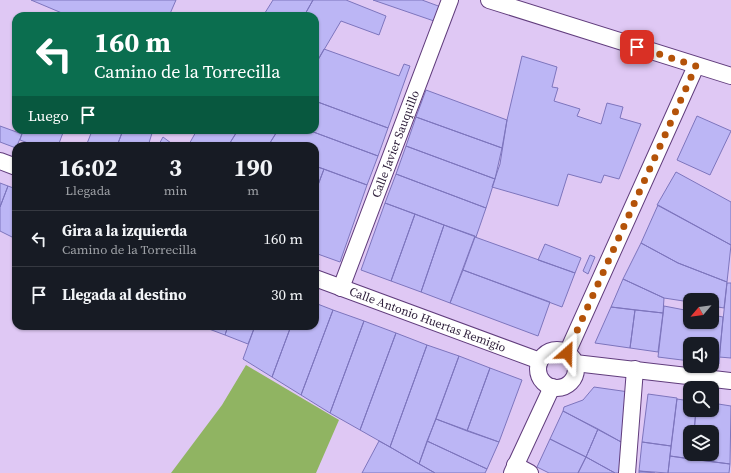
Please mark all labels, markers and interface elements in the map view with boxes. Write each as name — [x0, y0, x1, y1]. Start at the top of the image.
text: 160 m — [94, 23, 171, 61]
icon: left — [28, 28, 80, 80]
pin — [620, 30, 654, 64]
icon: arrive — [626, 36, 648, 58]
text: Camino de la Torrecilla — [94, 59, 280, 84]
street label: Calle Javier Sauquillo — [368, 88, 423, 200]
icon: arrive — [77, 104, 99, 126]
text: Luego — [28, 105, 69, 126]
text: 16:02 — [58, 151, 118, 184]
text: 3 — [169, 151, 182, 184]
text: 190 — [234, 151, 273, 184]
text: Llegada — [65, 182, 111, 199]
text: min — [164, 182, 187, 199]
text: m — [247, 182, 259, 199]
text: Gira a la izquierda — [62, 220, 187, 241]
icon: left — [28, 228, 50, 250]
text: 160 m — [263, 228, 303, 249]
text: Camino de la Torrecilla — [62, 241, 197, 258]
street label: Calle Antonio Huertas Remigio — [347, 283, 509, 356]
icon: arrive — [28, 284, 50, 306]
text: Llegada al destino — [62, 284, 187, 305]
text: 30 m — [271, 284, 303, 305]
north arrow — [683, 293, 719, 329]
map controls — [683, 293, 719, 461]
position arrow — [546, 332, 588, 374]
button: sound — [683, 337, 719, 373]
button: search — [683, 381, 719, 417]
button: layers — [683, 425, 719, 461]

